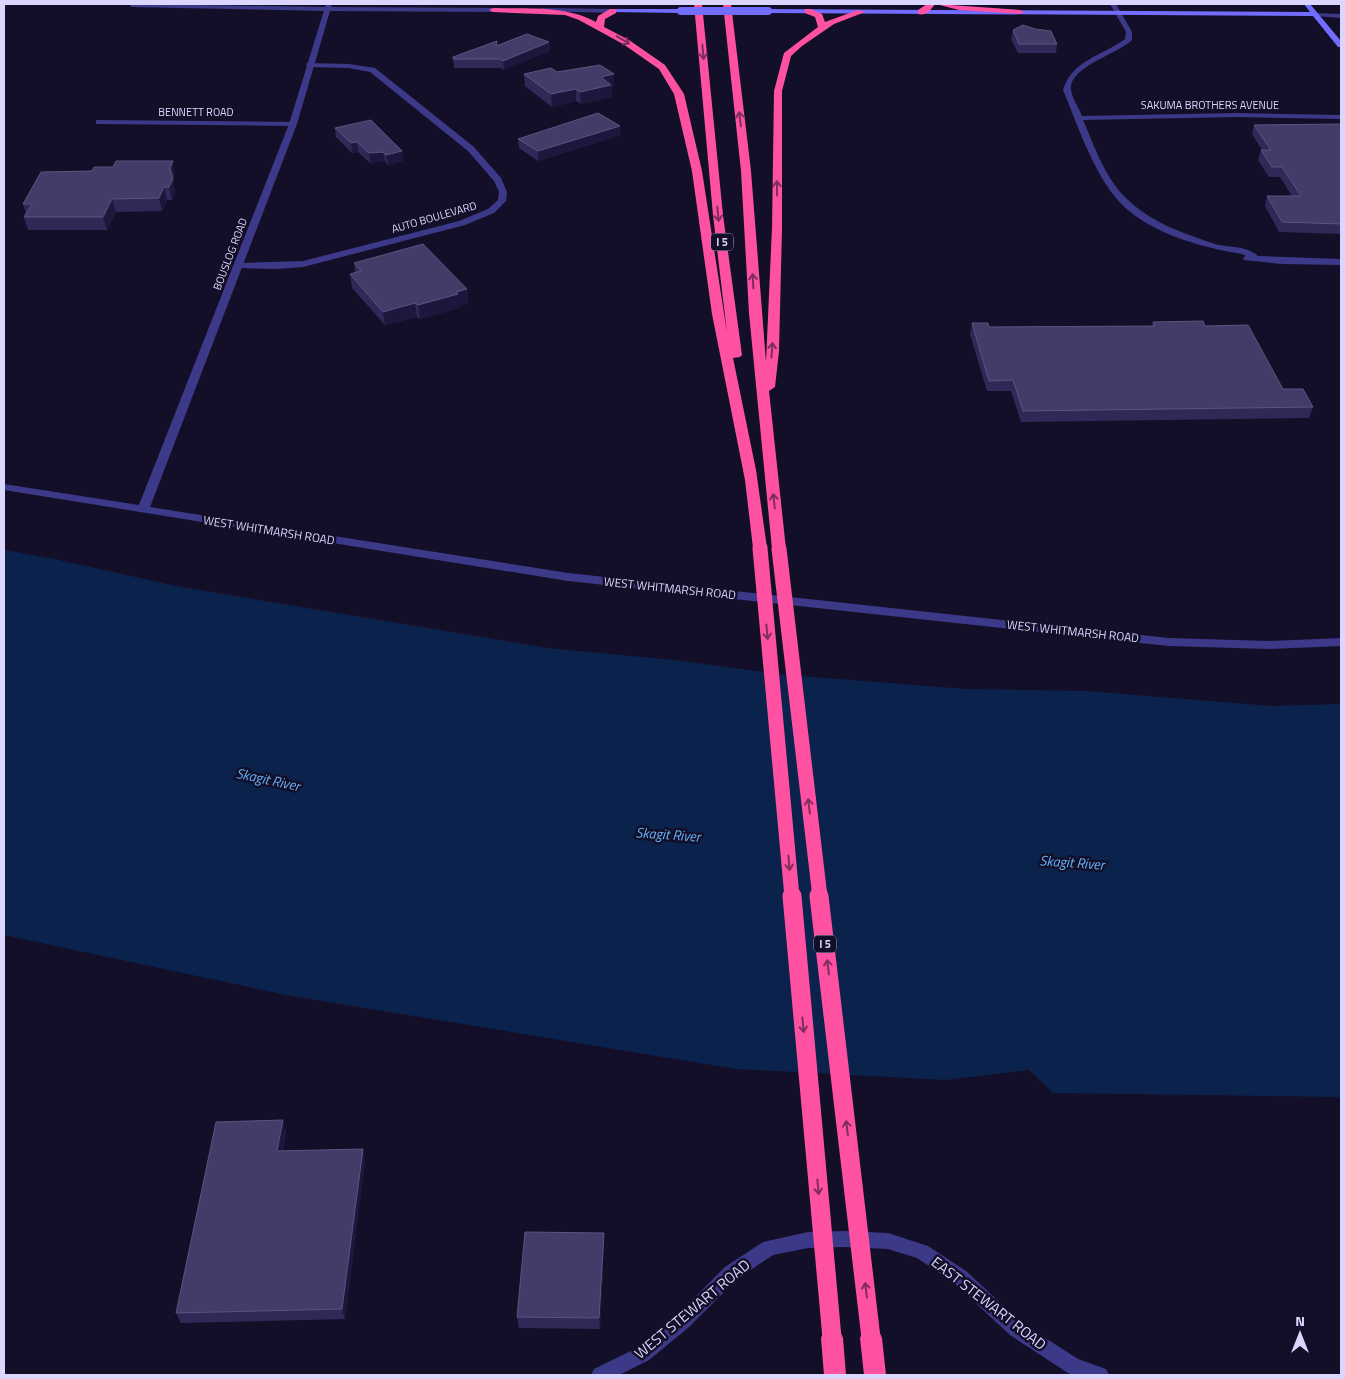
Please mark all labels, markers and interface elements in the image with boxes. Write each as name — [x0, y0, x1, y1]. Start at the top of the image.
one-way arrow — [615, 36, 629, 46]
one-way arrow — [698, 44, 708, 60]
street label: SAKUMA BROTHERS AVENUE — [1141, 97, 1279, 113]
street label: BENNETT ROAD — [158, 104, 234, 120]
one-way arrow — [735, 111, 745, 127]
one-way arrow — [772, 180, 782, 196]
street label: AUTO BOULEVARD — [390, 197, 478, 237]
one-way arrow — [713, 206, 723, 222]
street label: BOUSLOG ROAD — [209, 216, 251, 292]
road number: I 5 — [711, 233, 733, 250]
one-way arrow — [748, 273, 757, 289]
one-way arrow — [768, 343, 777, 359]
one-way arrow — [769, 493, 779, 509]
street label: WEST WHITMARSH ROAD — [202, 510, 336, 550]
street label: WEST WHITMARSH ROAD — [603, 572, 737, 604]
street label: WEST WHITMARSH ROAD — [1006, 615, 1140, 647]
one-way arrow — [762, 623, 772, 639]
water label: Skagit River — [234, 762, 303, 796]
one-way arrow — [804, 798, 814, 814]
water label: Skagit River — [635, 821, 703, 847]
water label: Skagit River — [1039, 849, 1107, 875]
one-way arrow — [784, 855, 793, 871]
road number: I 5 — [814, 936, 836, 952]
one-way arrow — [823, 959, 833, 975]
one-way arrow — [799, 1017, 808, 1033]
one-way arrow — [842, 1121, 852, 1137]
one-way arrow — [813, 1178, 823, 1194]
street label: EAST STEWART ROAD — [927, 1251, 1051, 1355]
street label: WEST STEWART ROAD — [629, 1254, 755, 1364]
one-way arrow — [861, 1282, 871, 1298]
north arrow — [1275, 1309, 1325, 1359]
text: N — [1295, 1310, 1305, 1331]

